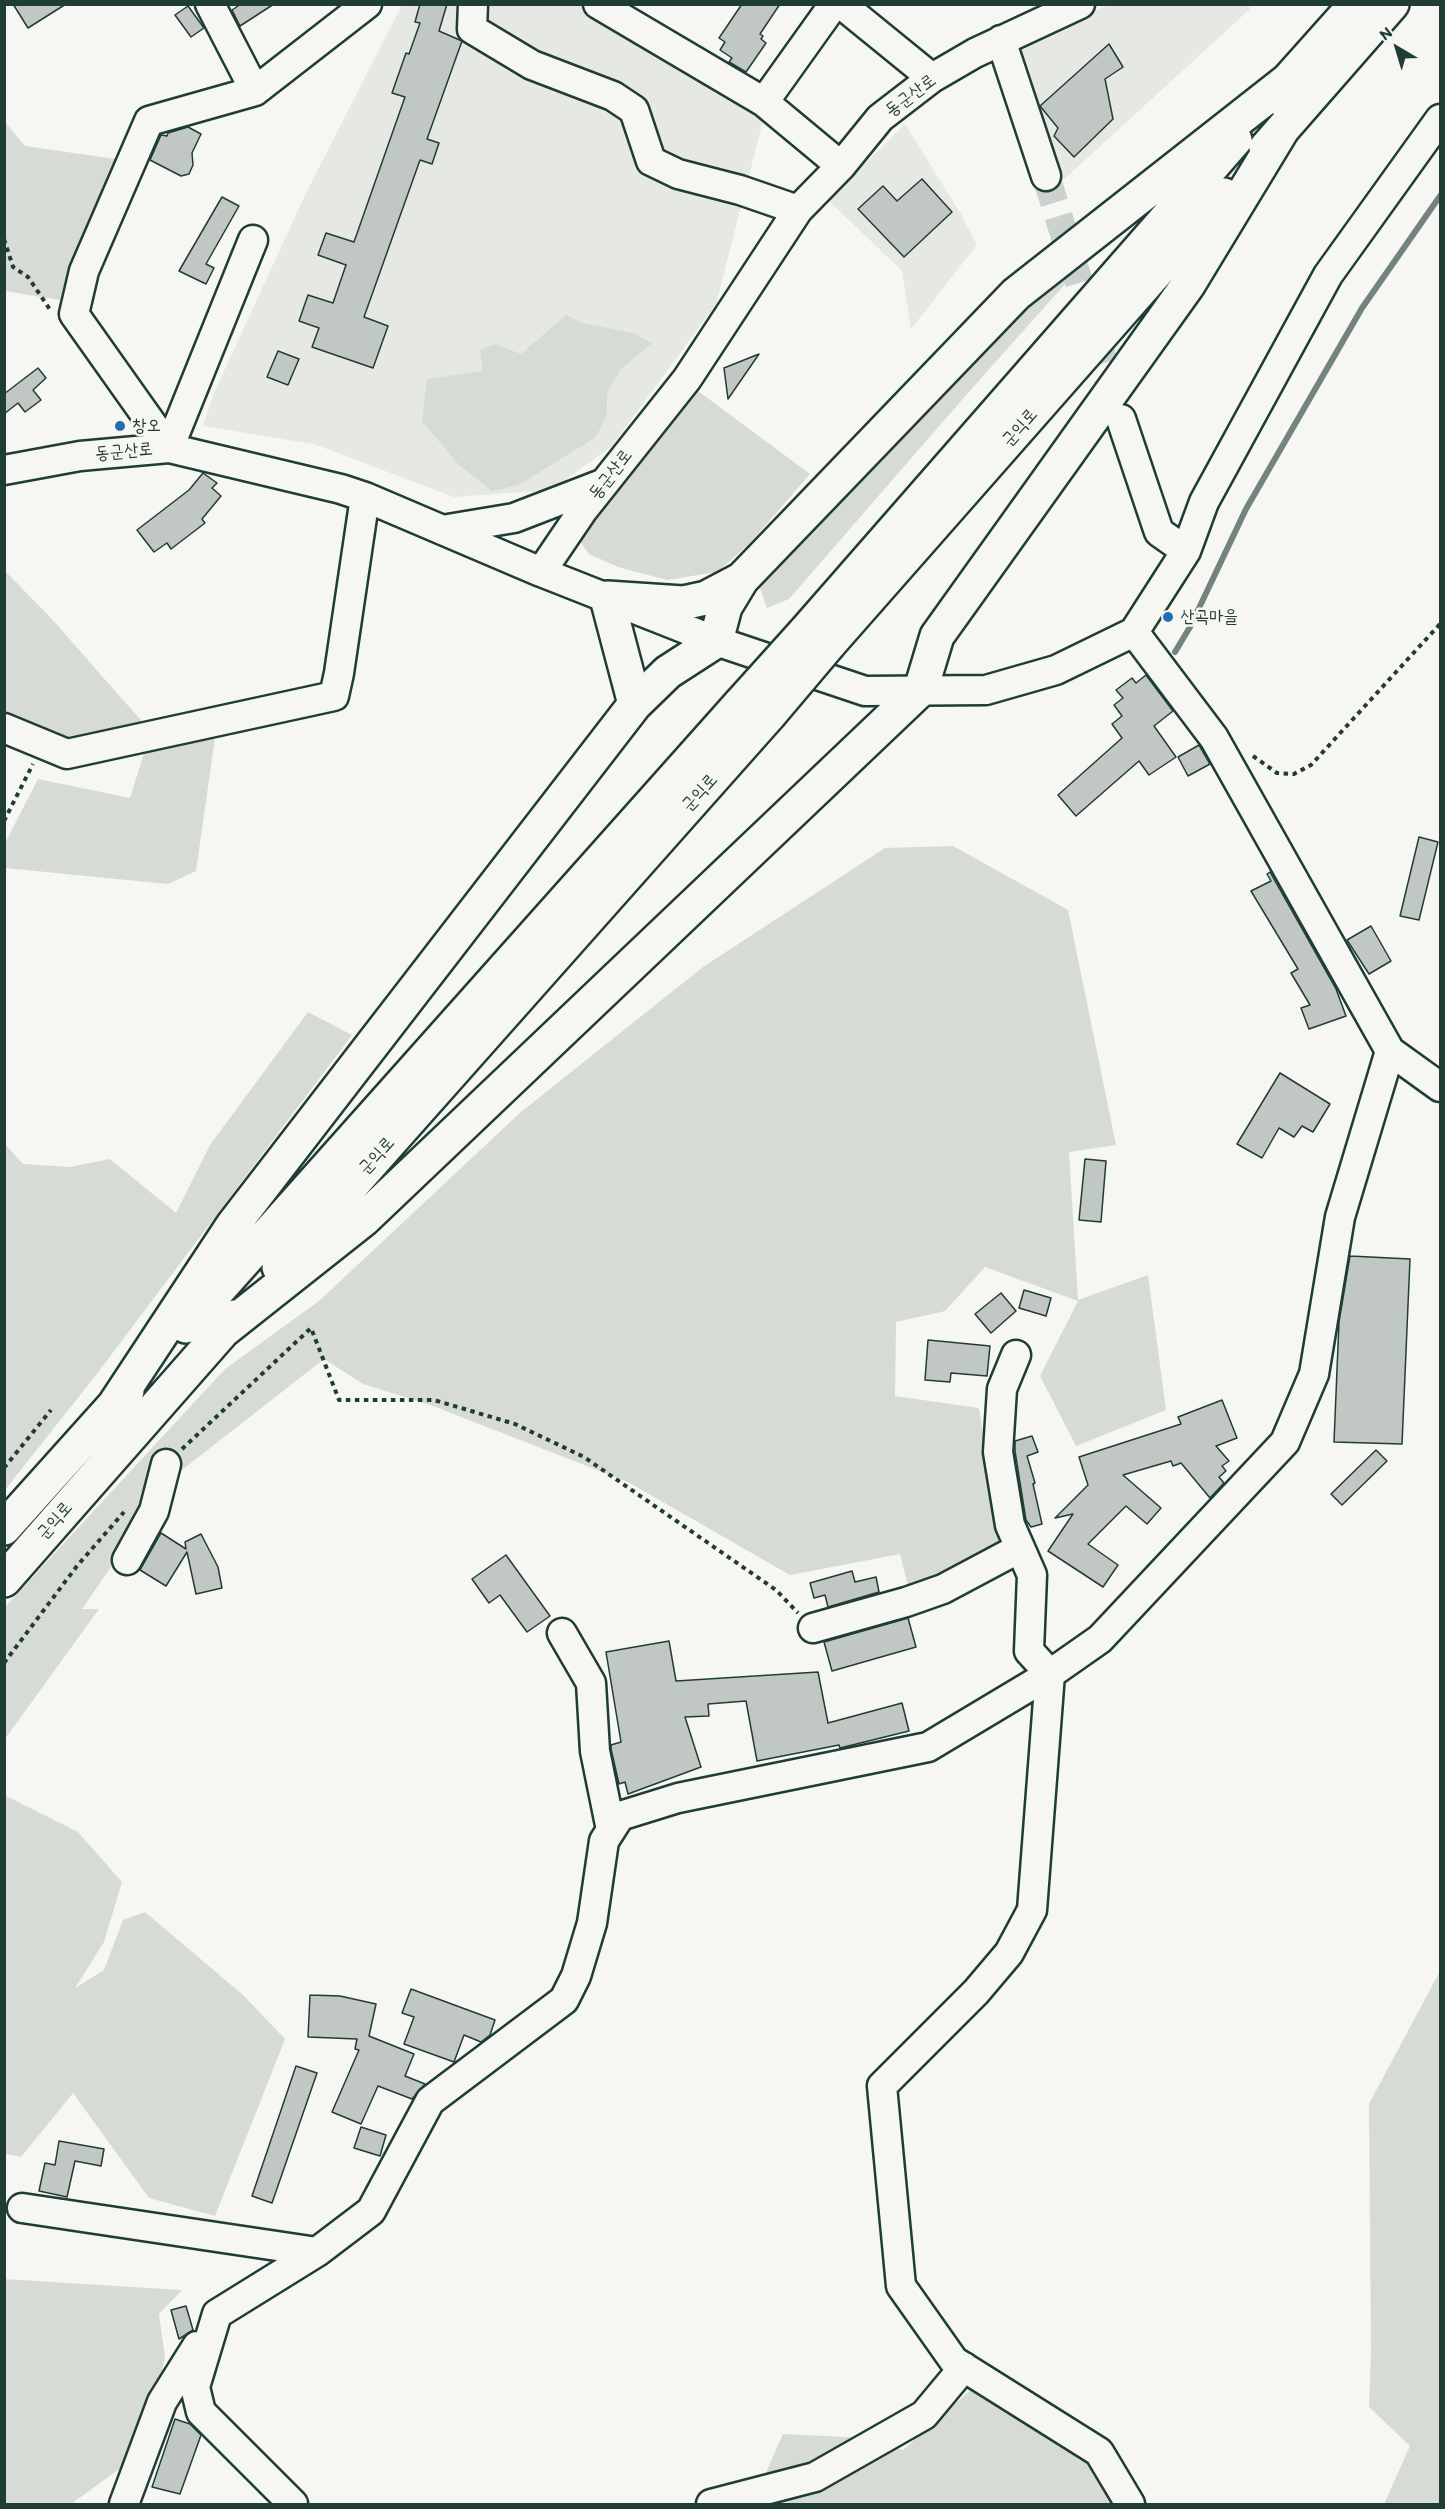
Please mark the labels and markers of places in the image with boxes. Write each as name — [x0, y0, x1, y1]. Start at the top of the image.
place label: 창오 — [132, 415, 161, 437]
marker: 창오 — [113, 419, 127, 433]
place label: 산곡마을 — [1180, 606, 1238, 628]
marker: 산곡마을 — [1161, 610, 1175, 624]

